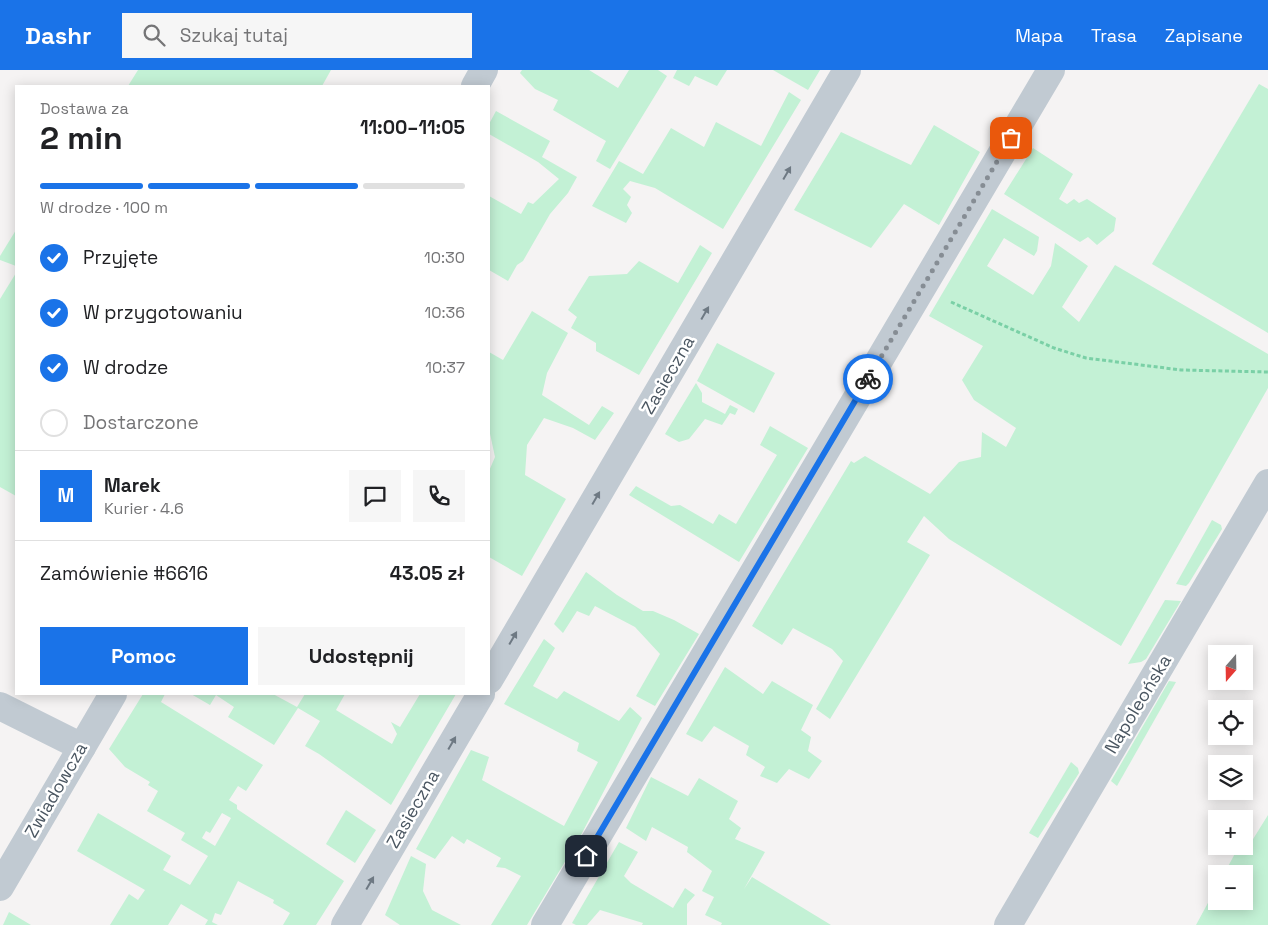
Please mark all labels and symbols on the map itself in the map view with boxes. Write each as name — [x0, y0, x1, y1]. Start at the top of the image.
pin — [990, 117, 1032, 159]
one-way arrow — [782, 166, 791, 179]
one-way arrow — [700, 306, 709, 319]
street label: Zasieczna — [636, 332, 699, 418]
courier — [843, 354, 893, 404]
one-way arrow — [591, 492, 600, 505]
one-way arrow — [509, 632, 518, 645]
north arrow — [1208, 645, 1252, 690]
street label: Napoleońska — [1099, 650, 1176, 757]
one-way arrow — [448, 736, 457, 749]
street label: Zwiadowcza — [19, 738, 92, 841]
street label: Zasieczna — [381, 766, 444, 852]
pin — [565, 835, 607, 877]
one-way arrow — [365, 876, 374, 890]

